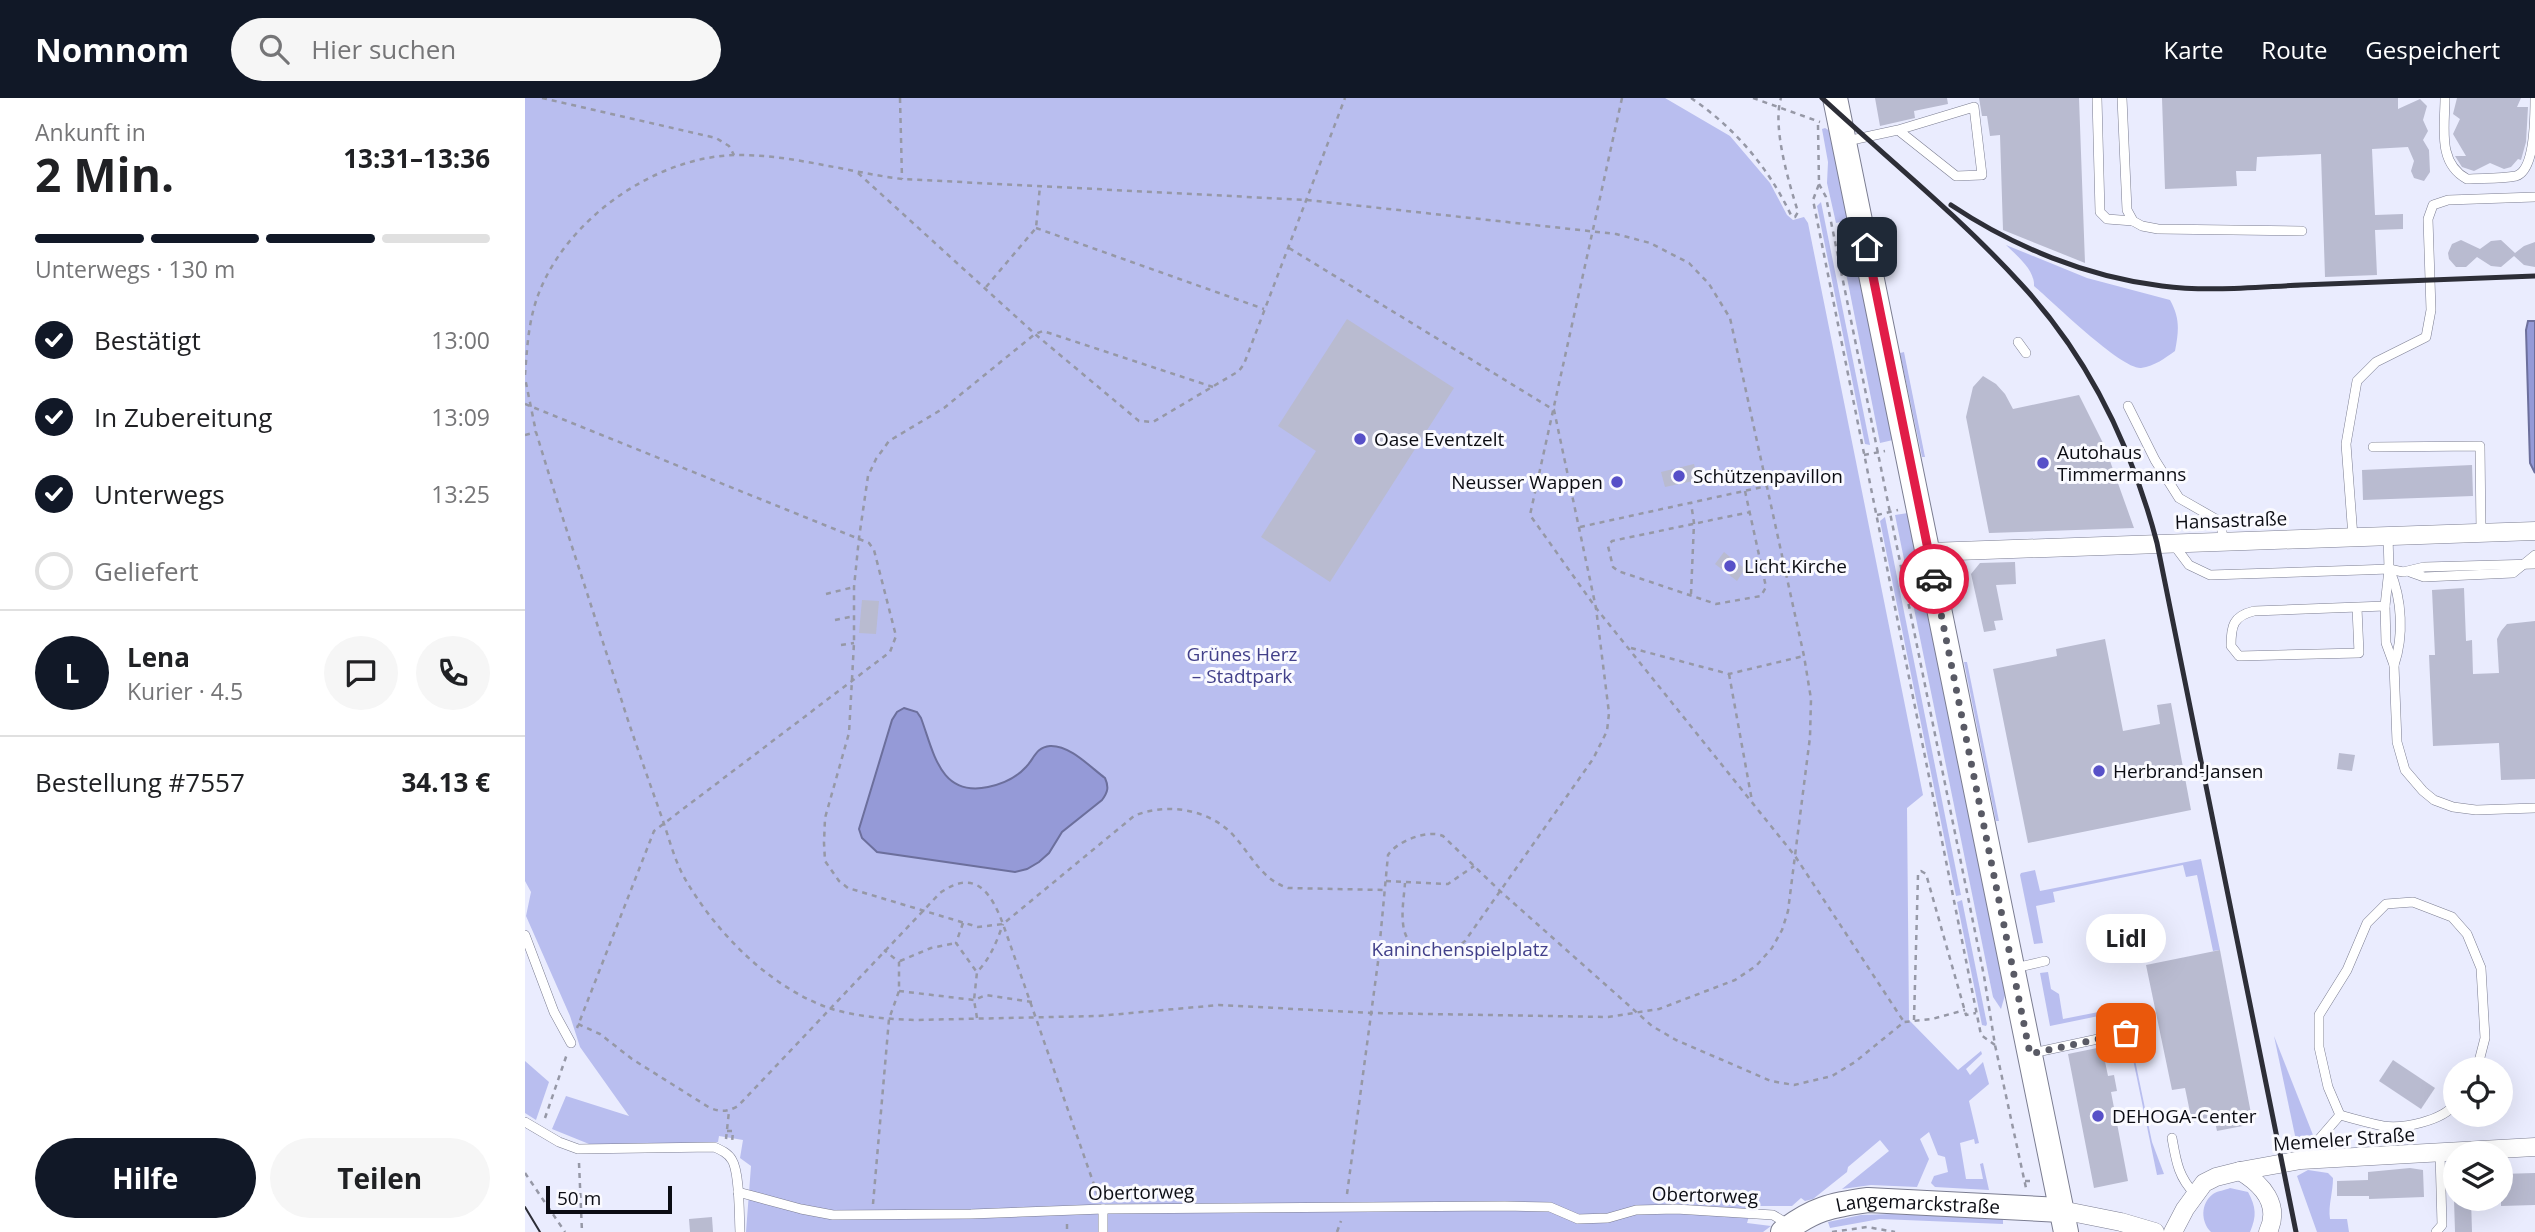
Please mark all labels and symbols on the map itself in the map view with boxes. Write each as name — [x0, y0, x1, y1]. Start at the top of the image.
pin — [1837, 217, 1897, 277]
place label: Oase Eventzelt — [1374, 426, 1505, 452]
marker: Oase Eventzelt — [1352, 431, 1368, 447]
place label: Autohaus Timmermanns — [2057, 439, 2186, 487]
marker: Autohaus Timmermanns — [2035, 455, 2051, 471]
place label: Schützenpavillon — [1693, 463, 1843, 489]
marker: Schützenpavillon — [1671, 468, 1687, 484]
place label: Neusser Wappen — [1451, 469, 1603, 495]
marker: Neusser Wappen — [1609, 474, 1625, 490]
street label: Hansastraße — [2174, 505, 2288, 535]
courier — [1899, 544, 1969, 614]
place label: Licht.Kirche — [1744, 553, 1847, 579]
marker: Licht.Kirche — [1722, 558, 1738, 574]
park label: Grünes Herz – Stadtpark — [1187, 641, 1298, 689]
place label: Herbrand-Jansen — [2113, 758, 2263, 784]
marker: Herbrand-Jansen — [2091, 763, 2107, 779]
callout: Lidl — [2086, 914, 2166, 963]
park label: Kaninchenspielplatz — [1372, 936, 1549, 962]
pin — [2096, 1003, 2156, 1063]
place label: DEHOGA-Center — [2112, 1103, 2257, 1129]
marker: DEHOGA-Center — [2090, 1108, 2106, 1124]
street label: Memeler Straße — [2272, 1121, 2416, 1157]
street label: Obertorweg — [1088, 1178, 1194, 1206]
street label: Obertorweg — [1651, 1180, 1759, 1210]
scale bar — [546, 1183, 672, 1215]
street label: Langemarckstraße — [1833, 1187, 2001, 1220]

